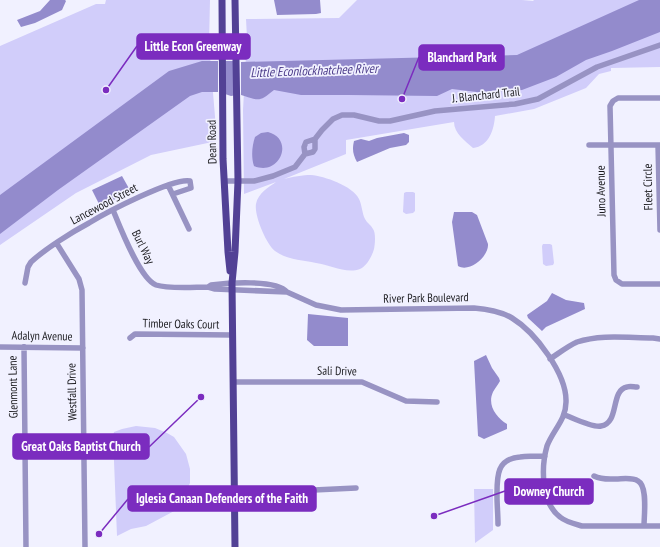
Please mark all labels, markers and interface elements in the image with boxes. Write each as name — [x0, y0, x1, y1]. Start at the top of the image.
callout: Little Econ Greenway — [137, 34, 250, 59]
text: Little Econ Greenway — [144, 38, 242, 55]
callout: Blanchard Park — [419, 45, 504, 70]
text: Blanchard Park — [427, 49, 497, 66]
water label: Little Econlockhatchee River — [250, 60, 380, 81]
street label: J. Blanchard Trail — [450, 83, 521, 106]
street label: Dean Road — [204, 120, 219, 164]
street label: Fleet Circle — [640, 163, 655, 211]
street label: Juno Avenue — [593, 165, 608, 218]
street label: Lancewood Street — [68, 179, 140, 227]
street label: Burl Way — [129, 227, 158, 267]
street label: River Park Boulevard — [383, 289, 469, 306]
street label: Timber Oaks Court — [142, 315, 220, 332]
street label: Adalyn Avenue — [11, 327, 73, 344]
street label: Glenmont Lane — [4, 355, 21, 419]
street label: Westfall Drive — [63, 363, 80, 421]
street label: Sali Drive — [317, 363, 357, 378]
callout: Great Oaks Baptist Church — [13, 434, 149, 459]
text: Great Oaks Baptist Church — [21, 438, 141, 455]
callout: Downey Church — [505, 479, 593, 504]
text: Downey Church — [514, 483, 585, 500]
callout: Iglesia Canaan Defenders of the Faith — [128, 486, 316, 511]
text: Iglesia Canaan Defenders of the Faith — [136, 490, 308, 507]

